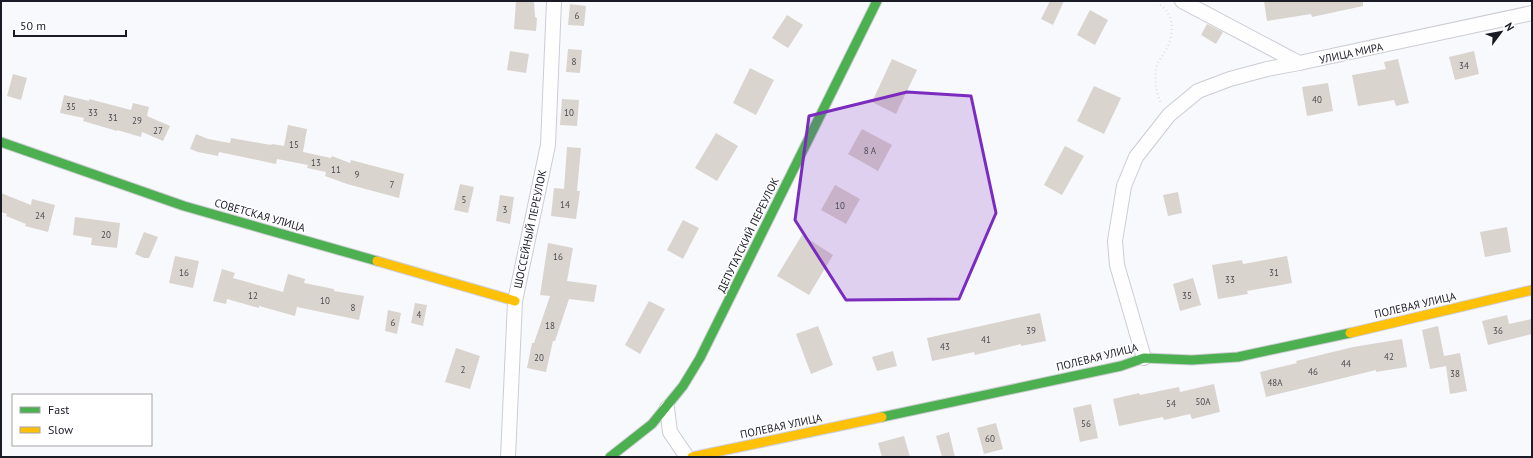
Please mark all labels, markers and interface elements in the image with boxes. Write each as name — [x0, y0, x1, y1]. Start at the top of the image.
house number: 6 — [575, 10, 580, 21]
scale bar — [14, 12, 126, 38]
north arrow — [1481, 12, 1521, 52]
text: 50 m — [20, 18, 46, 33]
text: N — [1502, 20, 1517, 33]
street label: УЛИЦА МИРА — [1318, 39, 1385, 67]
house number: 8 — [572, 56, 577, 67]
house number: 34 — [1459, 60, 1469, 71]
house number: 40 — [1312, 94, 1322, 105]
house number: 35 — [66, 101, 76, 112]
house number: 33 — [88, 107, 98, 118]
house number: 10 — [564, 107, 574, 118]
house number: 31 — [108, 112, 118, 123]
house number: 29 — [132, 115, 142, 126]
house number: 27 — [153, 125, 163, 136]
house number: 15 — [289, 139, 299, 150]
house number: 8 А — [864, 145, 877, 156]
house number: 13 — [311, 157, 321, 168]
house number: 11 — [331, 164, 341, 175]
street label: ШОССЕЙНЫЙ ПЕРЕУЛОК — [511, 168, 550, 290]
house number: 9 — [355, 169, 360, 180]
street label: ДЕПУТАТСКИЙ ПЕРЕУЛОК — [714, 175, 782, 295]
house number: 7 — [390, 179, 395, 190]
house number: 5 — [462, 194, 467, 205]
street label: СОВЕТСКАЯ УЛИЦА — [213, 195, 308, 235]
house number: 14 — [560, 199, 570, 210]
house number: 10 — [835, 200, 845, 211]
house number: 3 — [503, 204, 508, 215]
house number: 24 — [35, 210, 45, 221]
house number: 20 — [101, 229, 111, 240]
house number: 16 — [553, 251, 563, 262]
house number: 16 — [179, 267, 189, 278]
house number: 31 — [1269, 267, 1279, 278]
house number: 33 — [1225, 274, 1235, 285]
street label: ПОЛЕВАЯ УЛИЦА — [1373, 289, 1458, 321]
house number: 12 — [248, 290, 258, 301]
house number: 35 — [1182, 290, 1192, 301]
house number: 10 — [320, 295, 330, 306]
house number: 8 — [351, 302, 356, 313]
house number: 4 — [417, 309, 422, 320]
house number: 6 — [391, 317, 396, 328]
house number: 18 — [545, 320, 555, 331]
house number: 39 — [1026, 325, 1036, 336]
house number: 36 — [1493, 325, 1503, 336]
house number: 41 — [981, 334, 991, 345]
street label: ПОЛЕВАЯ УЛИЦА — [1055, 340, 1140, 374]
house number: 43 — [940, 341, 950, 352]
house number: 42 — [1384, 351, 1394, 362]
house number: 20 — [534, 352, 544, 363]
house number: 44 — [1341, 358, 1351, 369]
house number: 2 — [461, 364, 466, 375]
house number: 46 — [1308, 366, 1318, 377]
house number: 38 — [1450, 368, 1460, 379]
house number: 48А — [1267, 377, 1283, 388]
legend — [12, 394, 152, 446]
house number: 50А — [1195, 396, 1211, 407]
house number: 54 — [1166, 398, 1176, 409]
text: Fast — [48, 402, 69, 417]
street label: ПОЛЕВАЯ УЛИЦА — [739, 410, 824, 442]
house number: 56 — [1081, 418, 1091, 429]
text: Slow — [48, 422, 73, 437]
house number: 60 — [985, 433, 995, 444]

